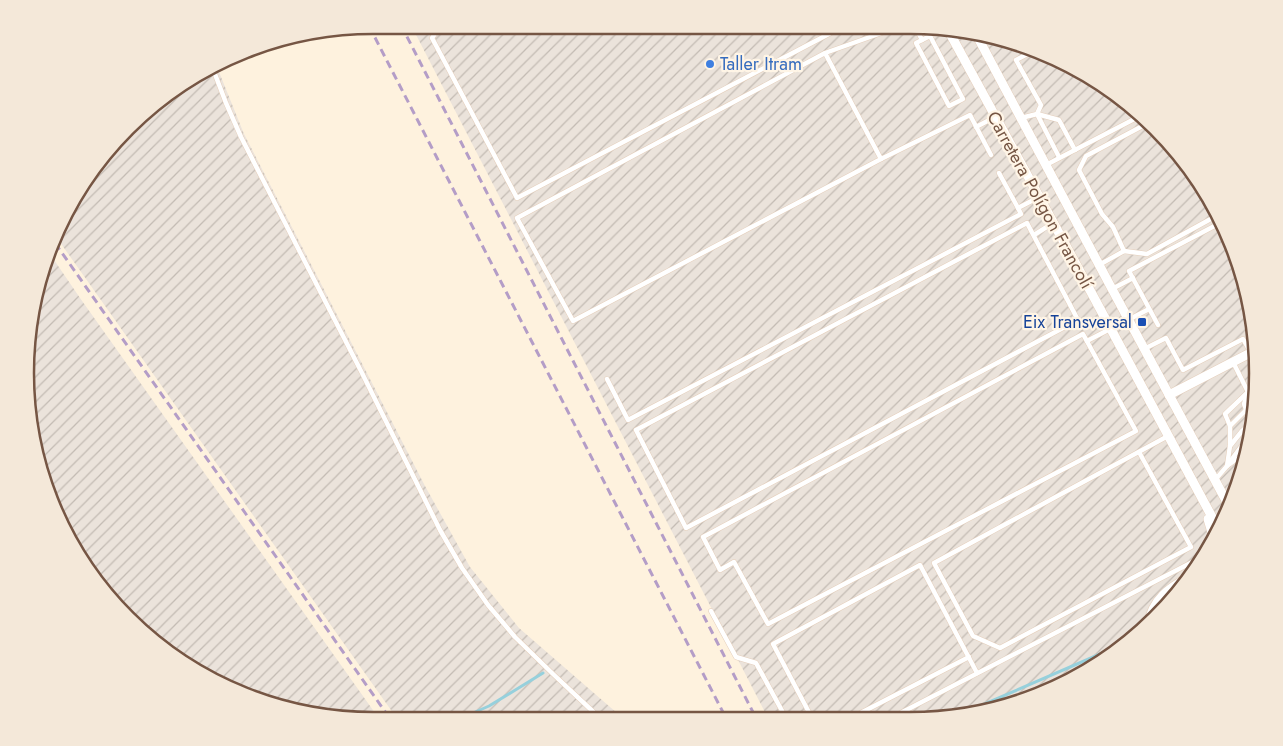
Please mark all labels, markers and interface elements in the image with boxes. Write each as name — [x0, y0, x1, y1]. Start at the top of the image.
place label: Taller Itram — [720, 51, 802, 77]
marker: Taller Itram — [704, 58, 716, 70]
street label: Carretera Polígon Francolí — [980, 107, 1100, 295]
place label: Eix Transversal — [1023, 309, 1132, 335]
marker: Eix Transversal — [1136, 316, 1148, 328]

